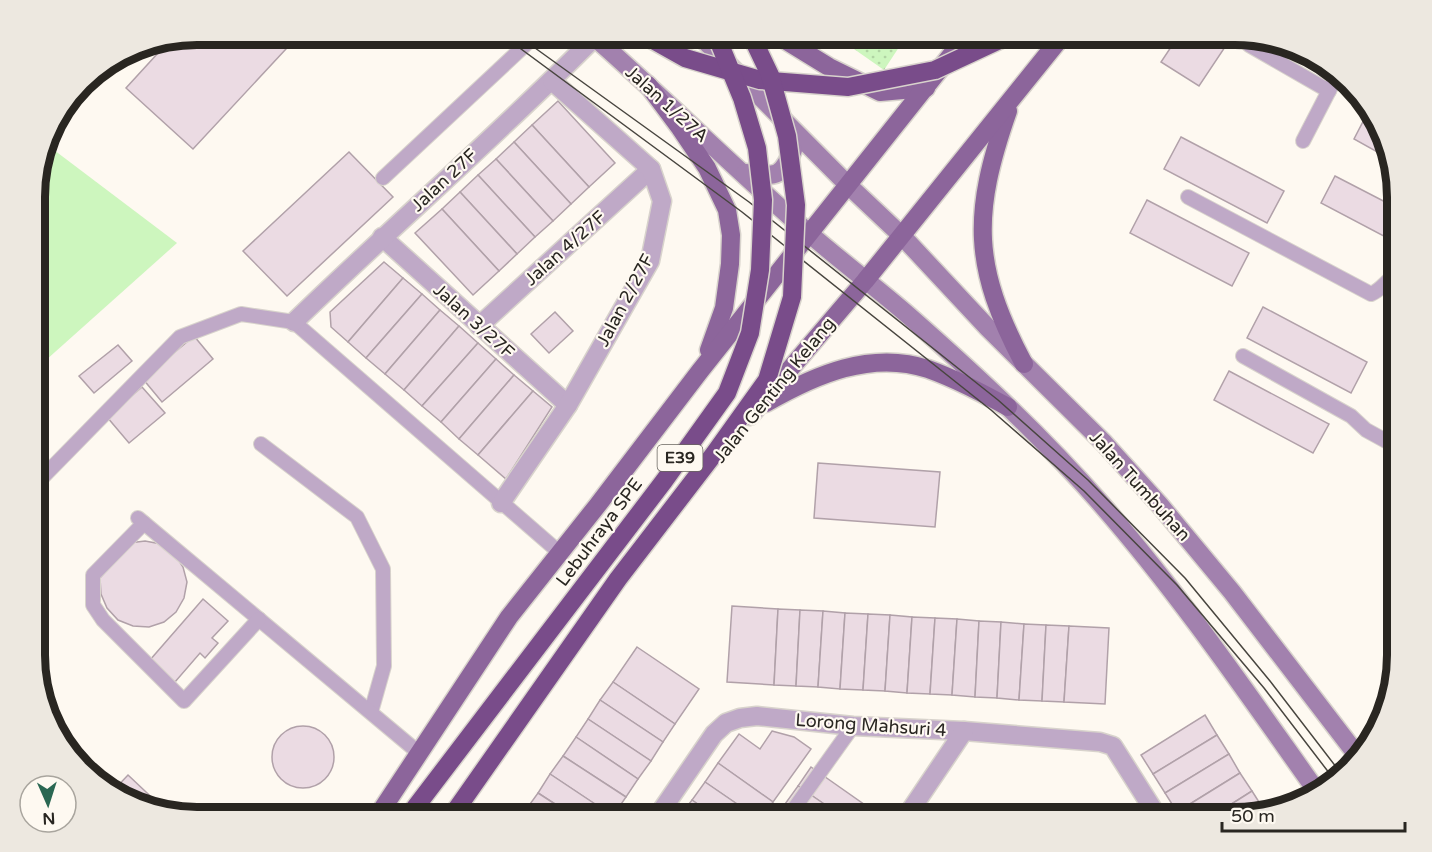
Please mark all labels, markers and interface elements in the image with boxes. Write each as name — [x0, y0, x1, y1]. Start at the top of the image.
street label: Jalan 1/27A — [621, 61, 713, 147]
street label: Jalan 27F — [406, 144, 482, 216]
street label: Jalan 4/27F — [520, 206, 610, 290]
street label: Jalan 2/27F — [591, 250, 659, 350]
street label: Jalan 3/27F — [429, 279, 519, 363]
street label: Jalan Genting Kelang — [709, 313, 839, 467]
street label: Jalan Tumbuhan — [1085, 426, 1195, 546]
road number: E39 — [658, 445, 702, 471]
street label: Lebuhraya SPE — [551, 474, 647, 590]
street label: Lorong Mahsuri 4 — [795, 709, 947, 741]
north arrow — [18, 774, 78, 834]
scale bar — [1222, 795, 1405, 833]
text: 50 m — [1231, 805, 1275, 827]
text: N — [42, 808, 56, 828]

